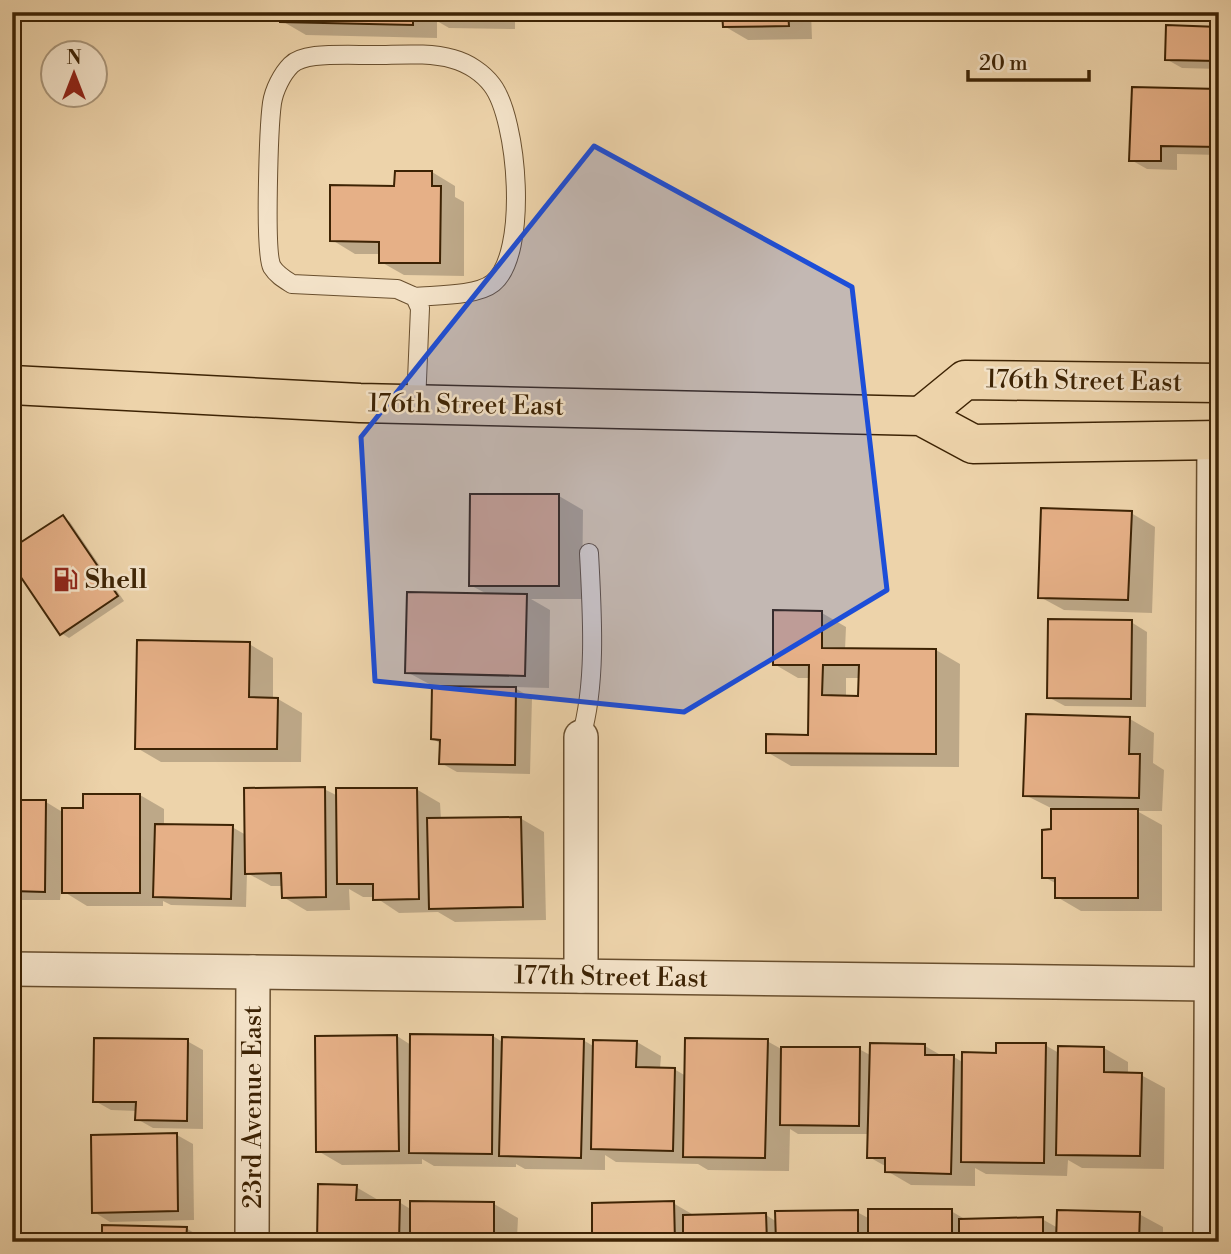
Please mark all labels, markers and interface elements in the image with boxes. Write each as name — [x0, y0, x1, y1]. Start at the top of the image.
north arrow — [38, 38, 108, 108]
scale bar — [968, 38, 1089, 82]
text: N — [66, 46, 82, 70]
text: 20 m — [979, 51, 1028, 77]
street label: 176th Street East — [986, 363, 1182, 399]
street label: 176th Street East — [368, 387, 564, 423]
place label: Shell — [85, 564, 147, 596]
fuel station icon: Shell — [51, 566, 79, 594]
street label: 177th Street East — [514, 959, 708, 995]
street label: 23rd Avenue East — [237, 1005, 269, 1209]

